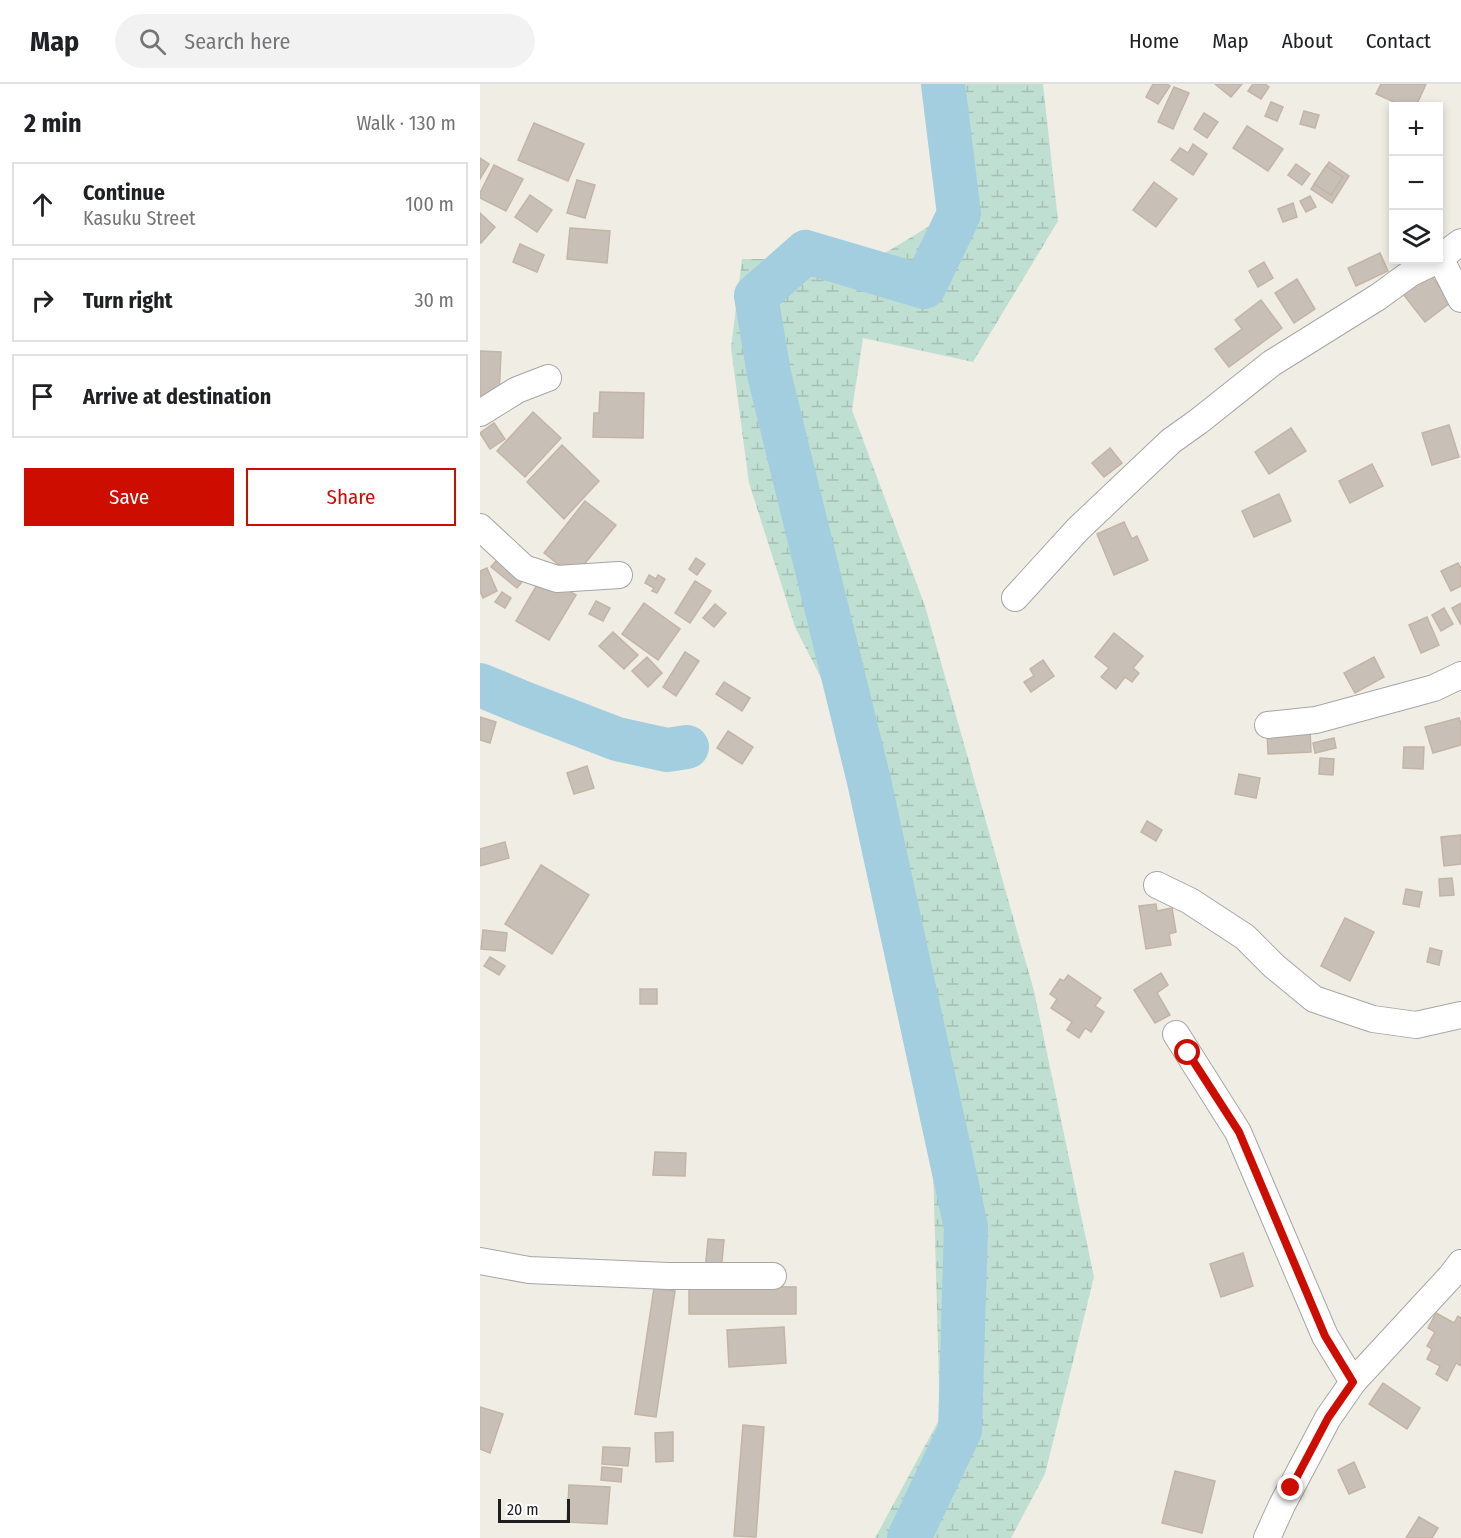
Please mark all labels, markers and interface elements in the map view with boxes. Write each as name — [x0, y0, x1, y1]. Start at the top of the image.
search box — [115, 14, 535, 68]
text: Map — [30, 25, 79, 58]
icon: search — [136, 25, 169, 58]
text: Search here — [184, 28, 290, 55]
text: Home — [1129, 28, 1179, 54]
text: Map — [1212, 28, 1249, 54]
text: About — [1282, 28, 1333, 54]
text: Contact — [1366, 28, 1431, 54]
map controls — [1389, 102, 1443, 264]
button: + — [1389, 102, 1443, 156]
text: 2 min — [24, 108, 82, 139]
text: Walk · 130 m — [356, 111, 456, 135]
button: − — [1389, 156, 1443, 210]
text: Continue — [83, 179, 165, 206]
icon: ahead — [26, 188, 59, 221]
text: 100 m — [405, 192, 454, 216]
text: Kasuku Street — [83, 206, 196, 230]
button: layers — [1389, 210, 1443, 264]
icon: right — [26, 284, 59, 317]
text: Turn right — [83, 287, 172, 314]
text: 30 m — [414, 288, 454, 312]
icon: arrive — [26, 380, 59, 413]
text: Arrive at destination — [83, 383, 271, 410]
button: Save — [24, 468, 234, 526]
button: Share — [246, 468, 456, 526]
route start — [1174, 1039, 1200, 1065]
route end — [1277, 1474, 1303, 1500]
scale bar — [498, 1496, 570, 1524]
text: 20 m — [507, 1500, 538, 1519]

